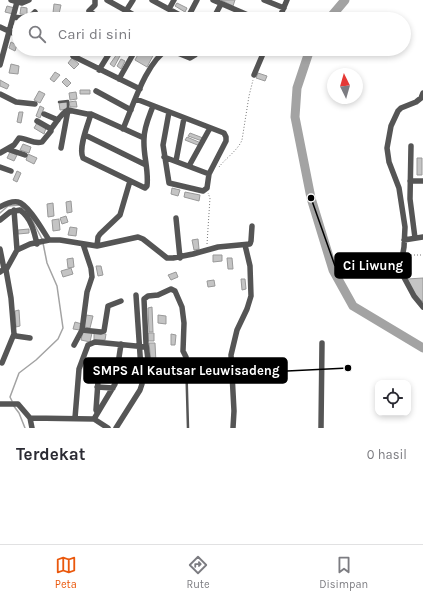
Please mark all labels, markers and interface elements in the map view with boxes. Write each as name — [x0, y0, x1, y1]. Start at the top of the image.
search box — [12, 12, 411, 56]
icon: search — [26, 23, 48, 45]
text: Cari di sini — [58, 25, 132, 43]
north arrow — [327, 68, 363, 104]
callout: Ci Liwung — [335, 253, 411, 278]
text: Ci Liwung — [343, 258, 404, 273]
callout: SMPS Al Kautsar Leuwisadeng — [84, 358, 287, 383]
text: SMPS Al Kautsar Leuwisadeng — [93, 363, 280, 378]
map controls — [375, 380, 411, 416]
button: locate — [375, 380, 411, 416]
text: Terdekat — [16, 444, 85, 464]
text: 0 hasil — [367, 447, 407, 462]
tab: Peta — [55, 554, 77, 591]
tab: Rute — [186, 554, 210, 591]
tab: Disimpan — [319, 554, 368, 591]

